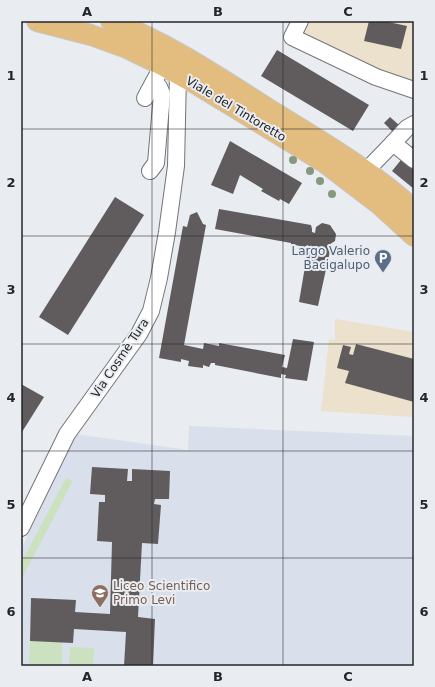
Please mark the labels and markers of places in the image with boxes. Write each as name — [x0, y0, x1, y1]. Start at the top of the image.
place label: Largo Valerio Bacigalupo — [292, 244, 370, 272]
parking icon: Largo Valerio Bacigalupo — [373, 248, 393, 273]
place label: Liceo Scientifico Primo Levi — [113, 579, 210, 607]
school or university icon: Liceo Scientifico Primo Levi — [90, 583, 110, 608]

